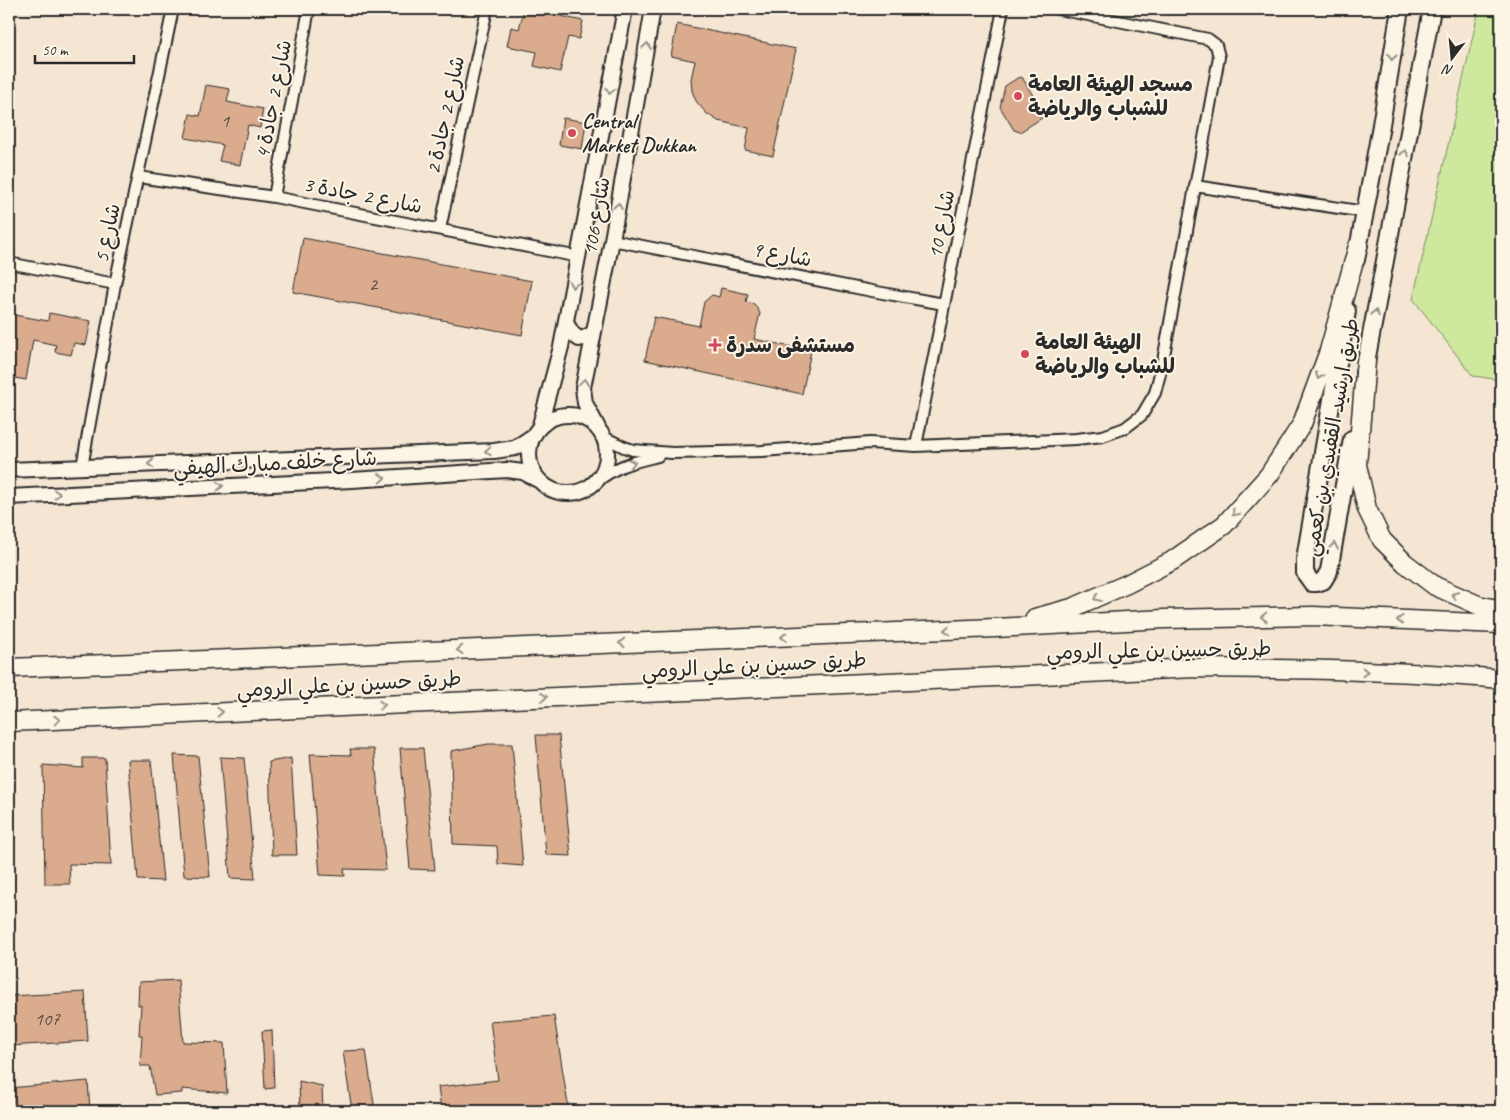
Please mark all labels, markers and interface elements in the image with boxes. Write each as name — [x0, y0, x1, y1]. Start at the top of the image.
scale bar — [35, 32, 134, 64]
north arrow — [1428, 32, 1478, 82]
street label: شارع 2 جادة 4 — [249, 37, 299, 161]
text: 50 m — [42, 41, 69, 60]
one-way arrow — [641, 41, 651, 50]
street label: شارع 2 جادة 2 — [420, 53, 472, 177]
one-way arrow — [1388, 53, 1398, 61]
text: N — [1440, 60, 1455, 79]
place label: مسجد الهيئة العامة للشباب والرياضة — [1028, 71, 1193, 121]
one-way arrow — [605, 87, 615, 95]
marker: مسجد الهيئة العامة للشباب والرياضة — [1012, 90, 1024, 102]
place label: Central Market Dukkan — [582, 108, 697, 158]
house number: 1 — [221, 109, 231, 133]
marker: Central Market Dukkan — [566, 127, 578, 139]
one-way arrow — [1399, 149, 1410, 158]
street label: شارع 2 جادة 3 — [301, 171, 425, 221]
street label: شارع 106 — [576, 175, 618, 257]
street label: شارع 10 — [922, 187, 962, 261]
street label: شارع 5 — [88, 201, 128, 265]
one-way arrow — [612, 201, 622, 210]
street label: شارع 9 — [750, 236, 814, 274]
house number: 2 — [369, 272, 379, 296]
one-way arrow — [569, 281, 579, 290]
one-way arrow — [1369, 309, 1379, 317]
street label: طريق ارشيد القفيدي بن كعمي — [1297, 316, 1371, 559]
place label: الهيئة العامة للشباب والرياضة — [1035, 329, 1175, 379]
place label: مستشفى سدرة — [726, 332, 855, 358]
marker: مستشفى سدرة — [708, 338, 722, 352]
marker: الهيئة العامة للشباب والرياضة — [1019, 348, 1031, 360]
one-way arrow — [1315, 372, 1325, 380]
one-way arrow — [579, 378, 589, 387]
street label: شارع خلف مبارك الهيفي — [172, 445, 378, 487]
one-way arrow — [484, 446, 492, 457]
one-way arrow — [627, 458, 635, 468]
one-way arrow — [147, 459, 154, 469]
one-way arrow — [378, 473, 386, 484]
one-way arrow — [216, 481, 224, 492]
one-way arrow — [54, 489, 62, 500]
one-way arrow — [1231, 507, 1240, 516]
one-way arrow — [1328, 541, 1338, 550]
one-way arrow — [1451, 590, 1460, 601]
one-way arrow — [1093, 591, 1102, 602]
one-way arrow — [1260, 612, 1268, 622]
one-way arrow — [1396, 614, 1404, 625]
one-way arrow — [942, 625, 950, 635]
one-way arrow — [780, 631, 788, 642]
street label: طريق حسين بن علي الرومي — [1046, 635, 1272, 671]
one-way arrow — [618, 638, 626, 649]
one-way arrow — [455, 644, 463, 655]
street label: طريق حسين بن علي الرومي — [641, 646, 867, 690]
street label: طريق حسين بن علي الرومي — [236, 665, 462, 709]
one-way arrow — [1361, 666, 1369, 677]
one-way arrow — [541, 692, 549, 703]
one-way arrow — [378, 699, 386, 710]
one-way arrow — [216, 707, 224, 718]
one-way arrow — [54, 714, 62, 725]
house number: 107 — [34, 1007, 61, 1031]

